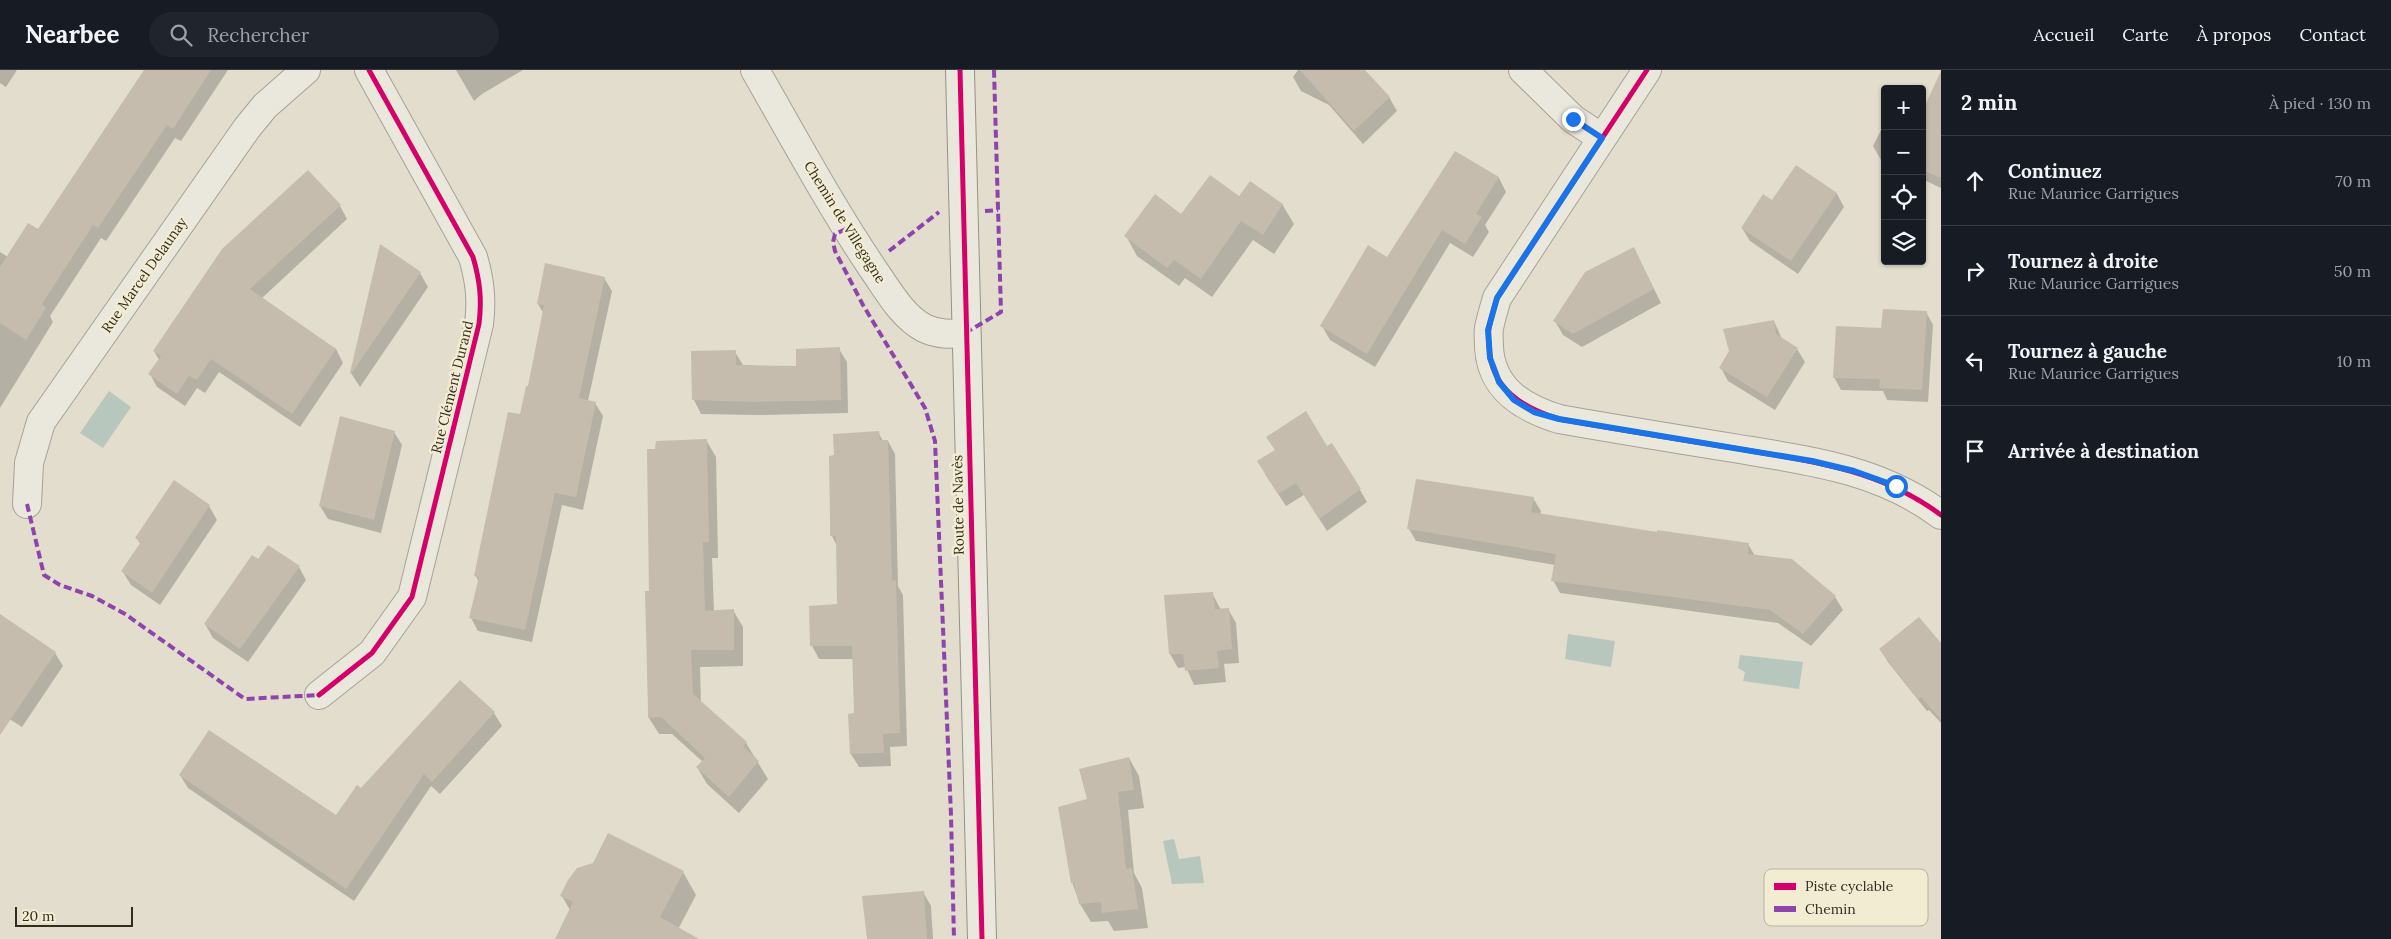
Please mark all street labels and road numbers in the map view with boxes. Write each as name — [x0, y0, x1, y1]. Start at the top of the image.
street label: Chemin de Villegagne — [800, 157, 890, 287]
street label: Rue Marcel Delaunay — [97, 213, 191, 336]
street label: Rue Clément Durand — [427, 319, 477, 455]
street label: Route de Navès — [948, 455, 968, 555]

